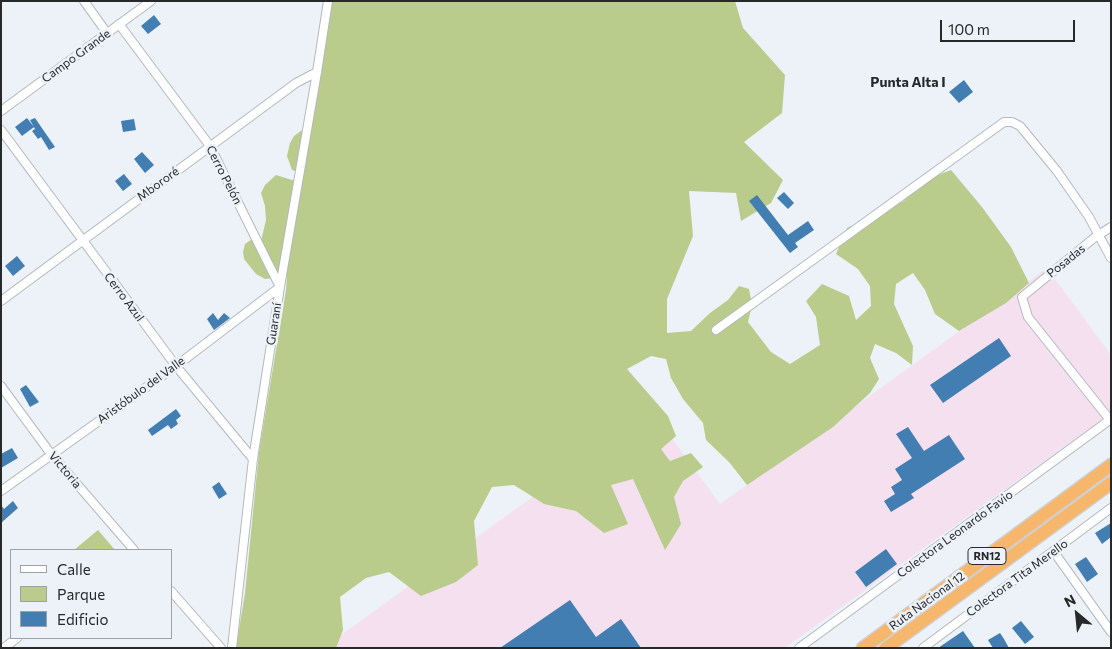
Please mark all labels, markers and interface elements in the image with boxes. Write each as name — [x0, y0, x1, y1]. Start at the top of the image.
scale bar — [942, 10, 1077, 42]
text: 100 m — [948, 20, 990, 38]
street label: Campo Grande — [39, 26, 113, 86]
district label: Punta Alta I — [870, 74, 946, 90]
street label: Cerro Pelón — [203, 143, 245, 207]
street label: Mbororé — [134, 164, 182, 204]
street label: Posadas — [1044, 241, 1088, 281]
street label: Cerro Azul — [101, 270, 147, 324]
street label: Guaraní — [264, 302, 284, 346]
street label: Aristóbulo del Valle — [94, 353, 188, 427]
street label: Victoria — [46, 449, 84, 491]
street label: Colectora Leonardo Favio — [894, 487, 1016, 581]
street label: Colectora Tita Merello — [963, 536, 1071, 620]
road number: RN12 — [968, 548, 1006, 564]
legend — [10, 549, 172, 639]
text: Calle — [57, 560, 91, 578]
street label: Ruta Nacional 12 — [886, 569, 968, 633]
text: Parque — [57, 585, 105, 603]
north arrow — [1052, 589, 1102, 639]
text: N — [1061, 590, 1078, 610]
text: Edificio — [57, 610, 108, 628]

